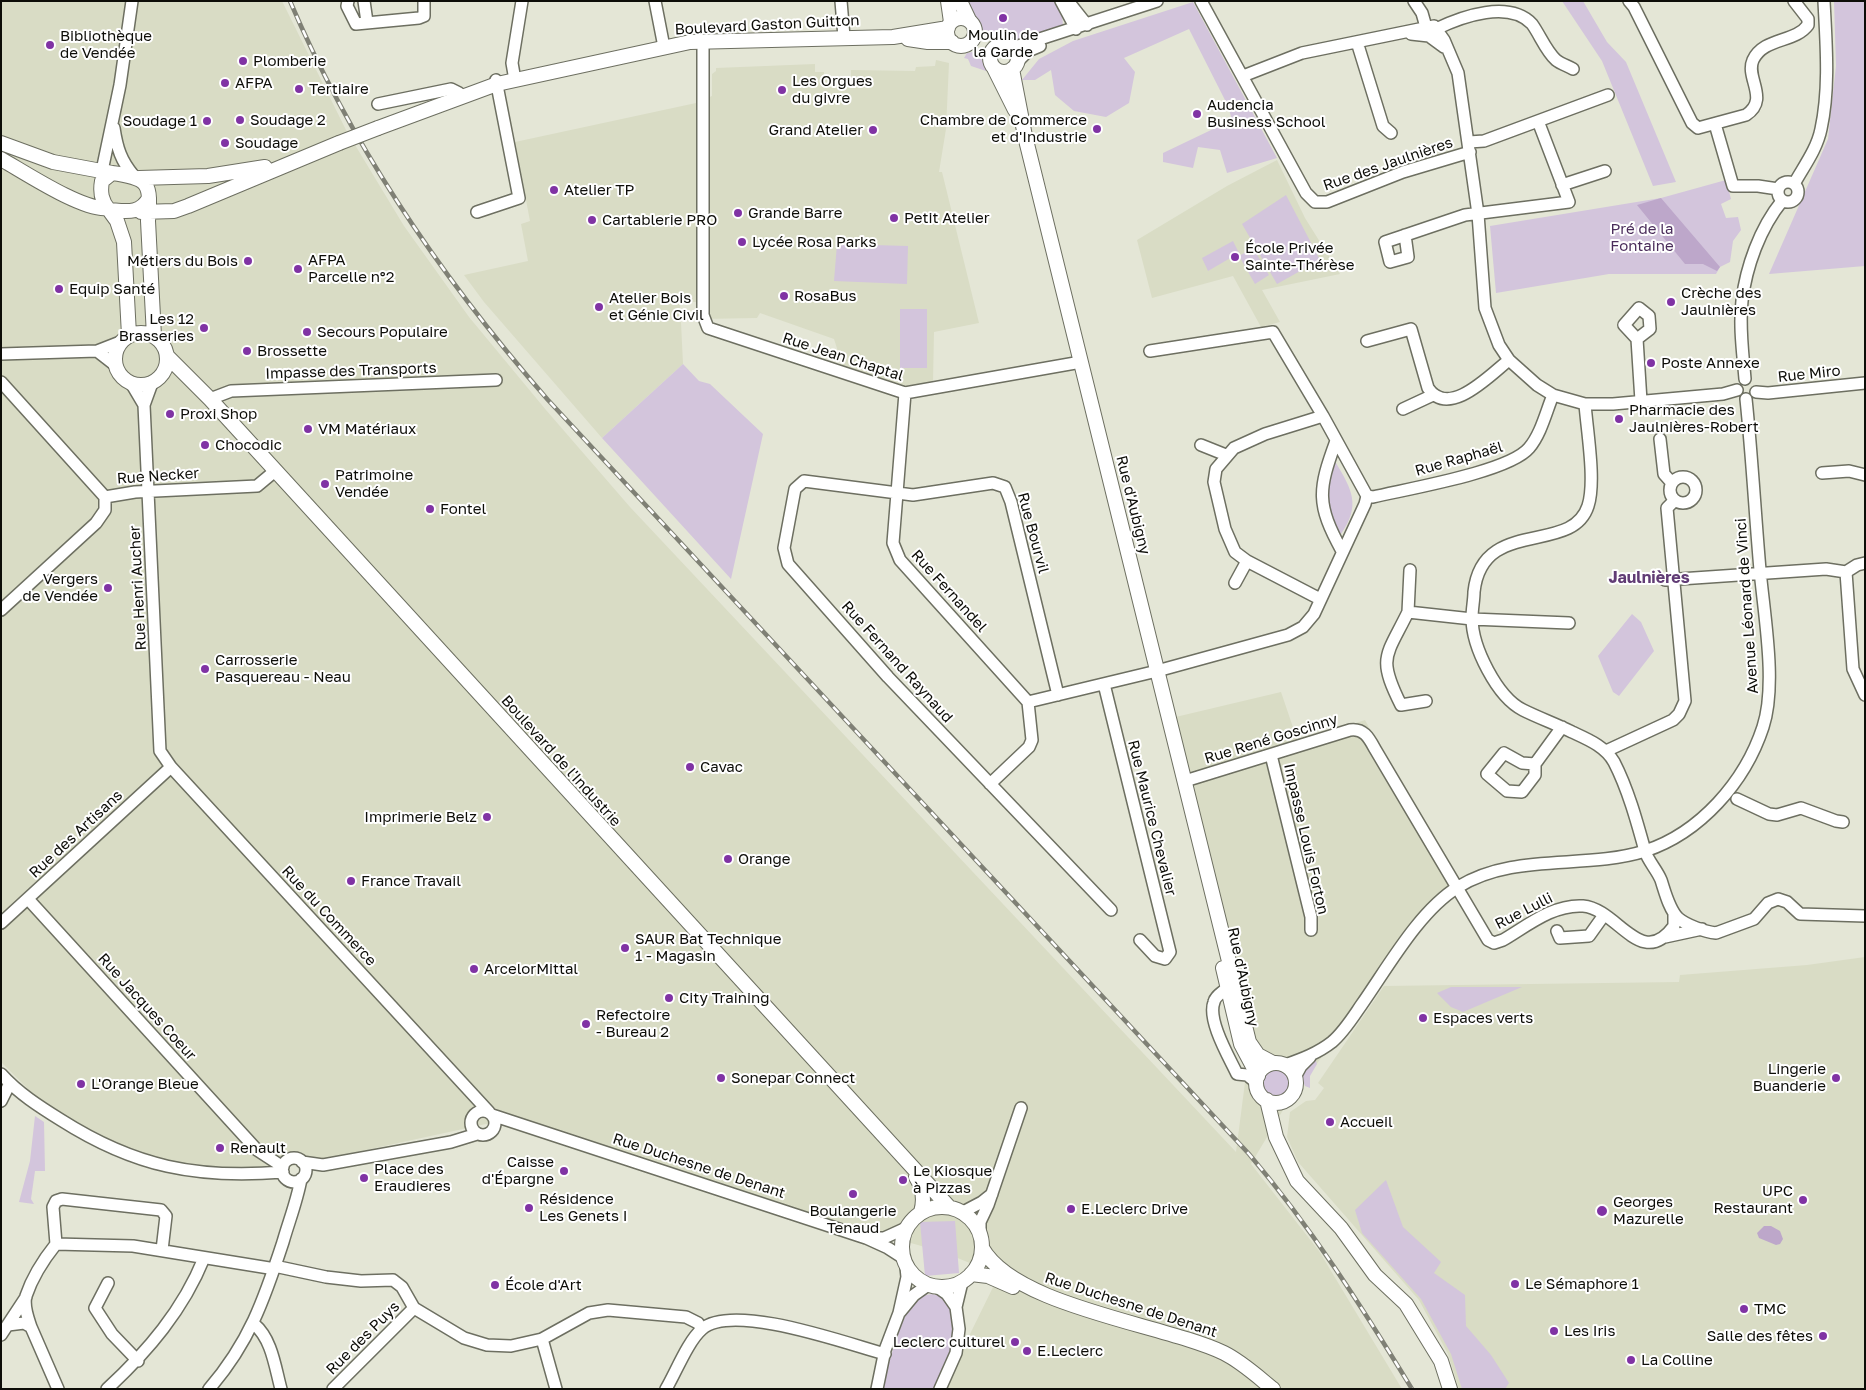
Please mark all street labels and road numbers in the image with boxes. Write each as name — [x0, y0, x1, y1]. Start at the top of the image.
street label: Boulevard Gaston Guitton — [674, 11, 860, 39]
street label: Rue des Jaulnières — [1321, 133, 1455, 195]
street label: Rue Jean Chaptal — [780, 329, 906, 385]
street label: Impasse des Transports — [265, 359, 437, 383]
street label: Rue Miro — [1777, 362, 1841, 386]
street label: Rue Raphaël — [1413, 438, 1505, 480]
street label: Rue d'Aubigny — [1112, 454, 1154, 556]
street label: Rue Necker — [116, 464, 200, 488]
street label: Rue Bourvil — [1014, 491, 1052, 575]
street label: Avenue Léonard de Vinci — [1732, 517, 1762, 695]
street label: Rue Henri Aucher — [126, 525, 150, 651]
street label: Rue Fernandel — [907, 546, 991, 636]
street label: Rue Fernand Raynaud — [838, 598, 956, 726]
street label: Boulevard de l'Industrie — [497, 692, 625, 830]
street label: Rue René Goscinny — [1202, 710, 1340, 768]
street label: Rue Maurice Chevalier — [1124, 738, 1180, 898]
street label: Impasse Louis Forton — [1280, 762, 1332, 916]
street label: Rue des Artisans — [26, 786, 126, 882]
street label: Rue du Commerce — [278, 862, 380, 970]
street label: Rue Lulli — [1492, 889, 1556, 933]
street label: Rue d'Aubigny — [1224, 926, 1262, 1028]
street label: Rue Jacques Coeur — [94, 950, 200, 1064]
street label: Rue Duchesne de Denant — [610, 1130, 788, 1202]
street label: Rue Duchesne de Denant — [1042, 1269, 1220, 1341]
street label: Rue des Puys — [323, 1298, 403, 1378]

